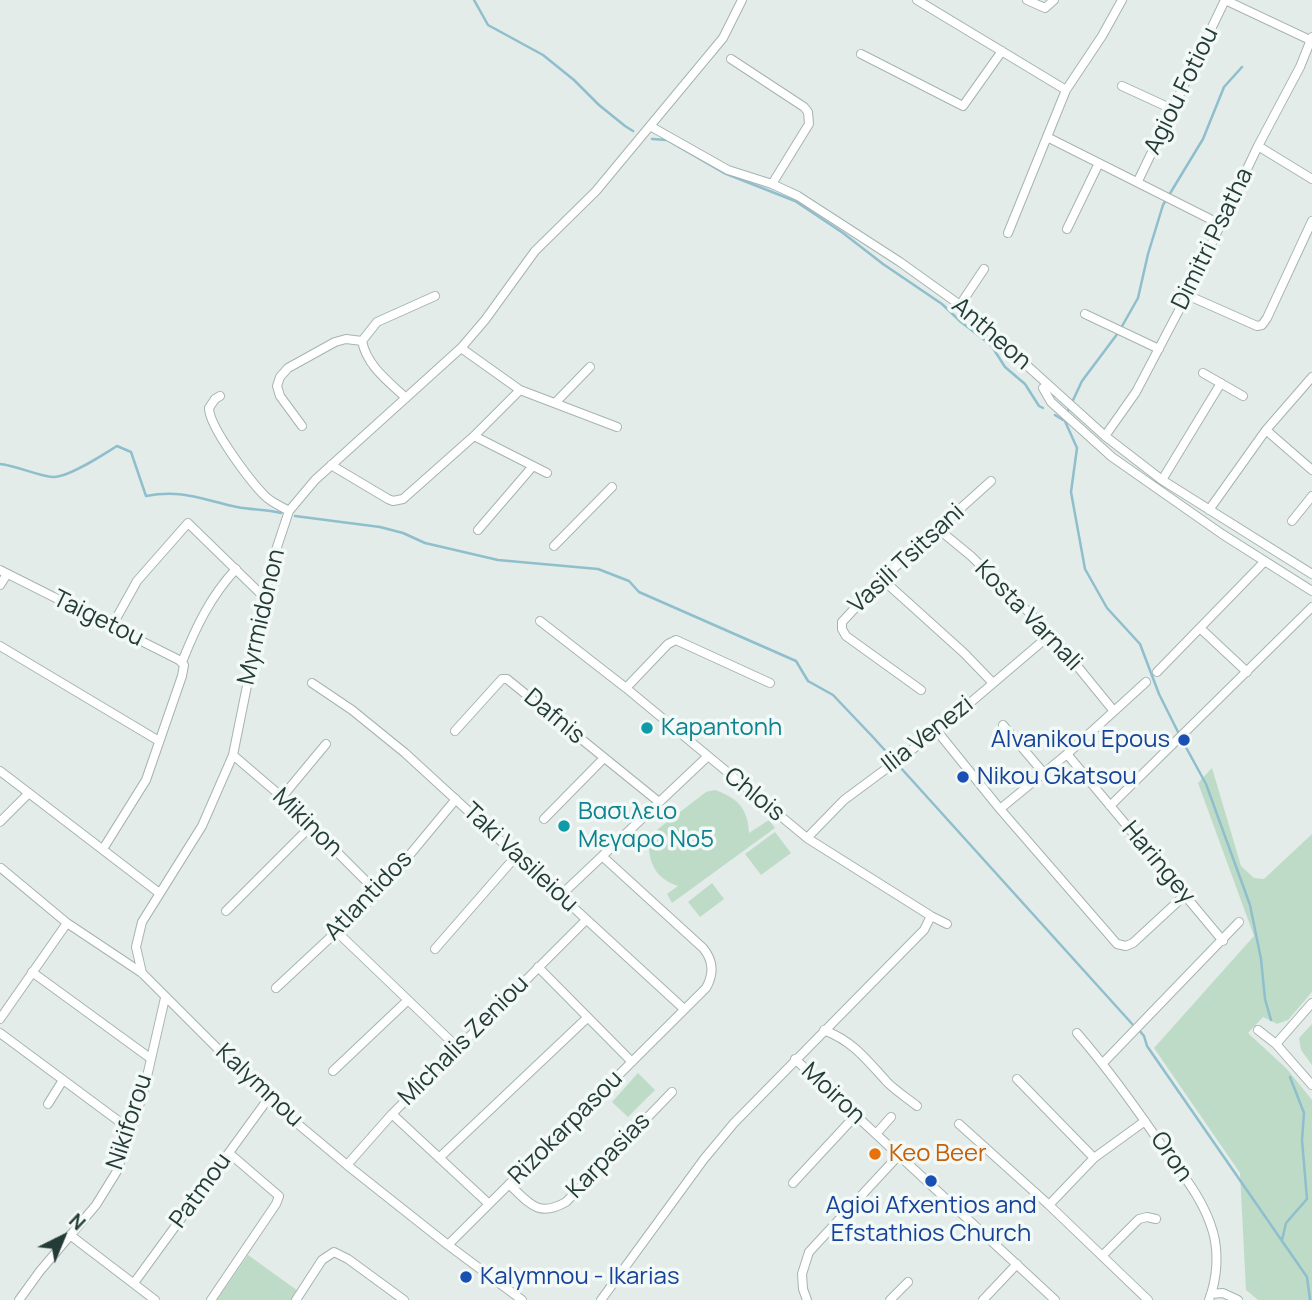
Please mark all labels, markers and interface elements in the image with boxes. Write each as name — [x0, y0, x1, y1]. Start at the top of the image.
street label: Agiou Fotiou — [1139, 23, 1225, 159]
street label: Dimitri Psatha — [1166, 163, 1260, 315]
street label: Antheon — [945, 292, 1037, 376]
street label: Vasili Tsitsani — [843, 498, 971, 620]
street label: Myrmidonon — [232, 546, 292, 688]
street label: Kosta Varnali — [968, 555, 1088, 677]
street label: Taigetou — [48, 585, 148, 653]
street label: Dafnis — [518, 683, 590, 751]
street label: Ilia Venezi — [877, 690, 979, 780]
place label: Kapantonh — [661, 714, 782, 742]
marker: Kapantonh — [639, 720, 655, 736]
place label: Alvanikou Epous — [991, 726, 1170, 754]
marker: Alvanikou Epous — [1176, 732, 1192, 748]
street label: Chlois — [718, 762, 790, 828]
place label: Nikou Gkatsou — [977, 763, 1137, 791]
marker: Nikou Gkatsou — [955, 769, 971, 785]
street label: Mikinon — [266, 783, 348, 863]
street label: Taki Vasileiou — [456, 797, 584, 919]
place label: Βασιλειο Μεγαρο Νο5 — [578, 798, 714, 854]
street label: Haringey — [1115, 816, 1201, 910]
marker: Βασιλειο Μεγαρο Νο5 — [556, 818, 572, 834]
street label: Atlantidos — [319, 845, 419, 947]
street label: Michalis Zeniou — [393, 970, 535, 1112]
street label: Kalymnou — [209, 1038, 309, 1134]
street label: Moiron — [795, 1057, 871, 1131]
street label: Rizokarpasou — [503, 1065, 629, 1191]
street label: Nikiforou — [101, 1071, 159, 1173]
street label: Karpasias — [561, 1107, 657, 1205]
street label: Oron — [1144, 1127, 1198, 1187]
place label: Keo Beer — [889, 1140, 987, 1168]
marker: Keo Beer — [867, 1146, 883, 1162]
street label: Patmou — [164, 1148, 238, 1234]
marker: Agioi Afxentios and Efstathios Church — [923, 1173, 939, 1189]
place label: Agioi Afxentios and Efstathios Church — [825, 1192, 1037, 1248]
north arrow — [28, 1202, 98, 1272]
text: N — [63, 1207, 91, 1236]
place label: Kalymnou - Ikarias — [480, 1263, 680, 1291]
marker: Kalymnou - Ikarias — [458, 1269, 474, 1285]

